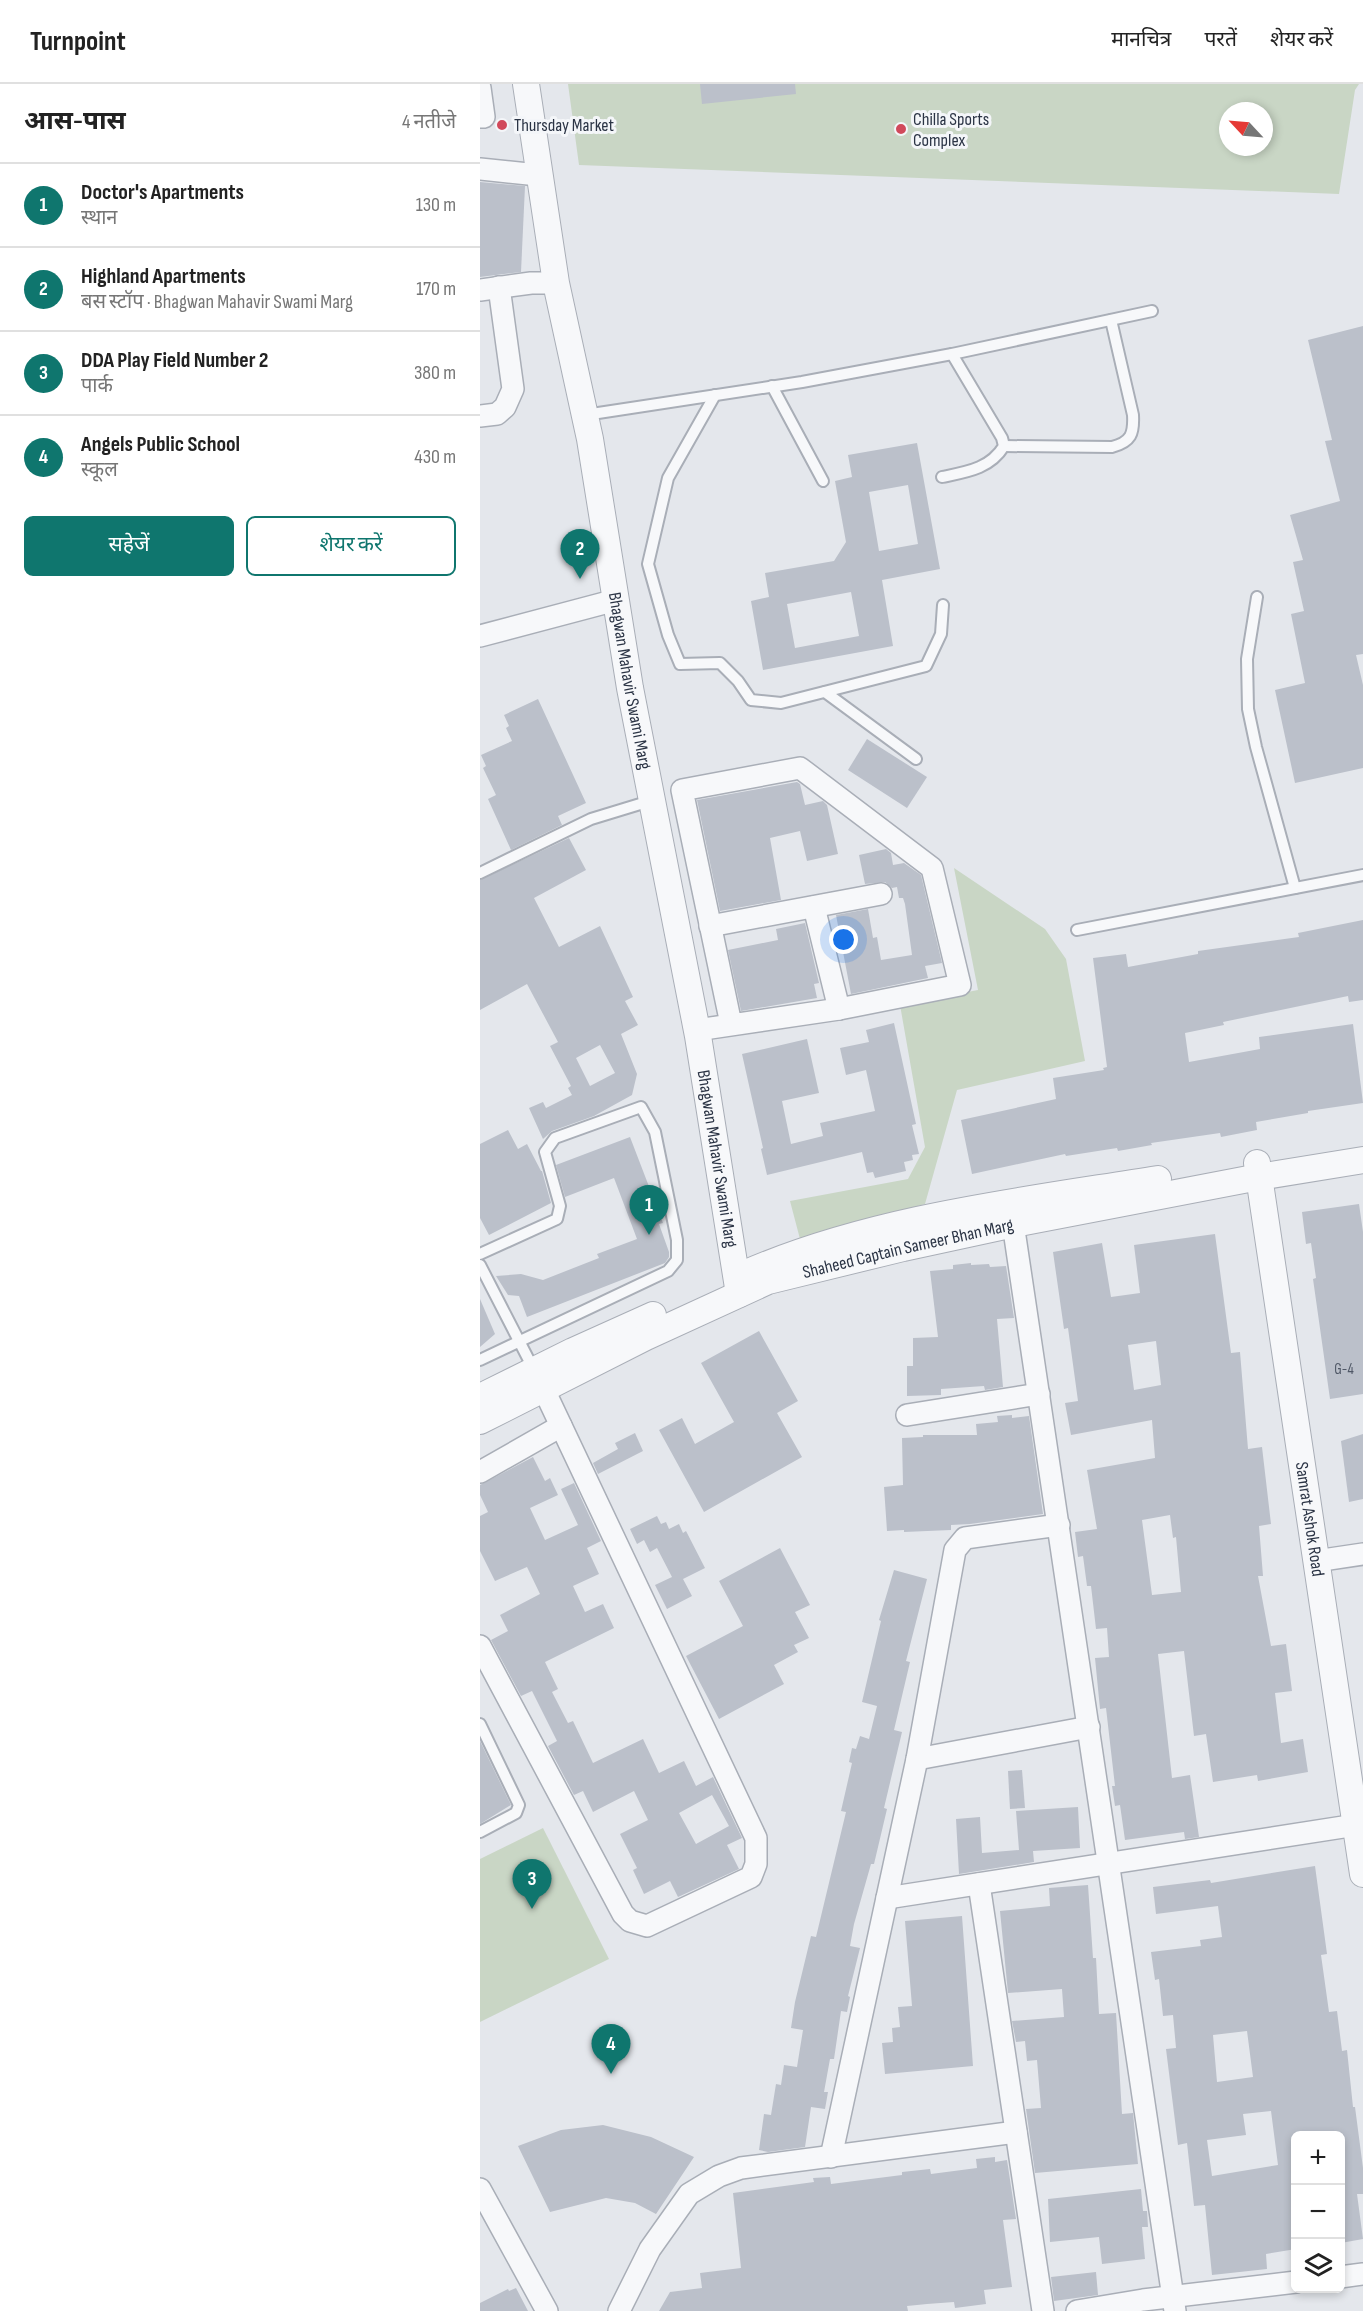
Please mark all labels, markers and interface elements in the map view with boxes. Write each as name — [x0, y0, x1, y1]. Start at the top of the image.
text: Turnpoint — [30, 25, 126, 58]
text: मानचित्र — [1111, 27, 1171, 52]
text: परतें — [1204, 27, 1237, 52]
text: शेयर करें — [1270, 27, 1333, 52]
north arrow — [1219, 102, 1273, 156]
text: आस-पास — [24, 106, 126, 137]
place label: Chilla Sports Complex — [913, 109, 989, 151]
text: 4 नतीजे — [402, 110, 456, 134]
place label: Thursday Market — [514, 115, 614, 136]
marker: Thursday Market — [495, 118, 509, 132]
marker: Chilla Sports Complex — [894, 122, 908, 136]
text: Doctor's Apartments — [81, 179, 244, 206]
text: 1 — [40, 193, 47, 217]
text: 130 m — [416, 193, 456, 217]
text: स्थान — [81, 206, 117, 230]
text: Highland Apartments — [81, 263, 246, 290]
text: 2 — [39, 277, 48, 301]
text: 170 m — [416, 277, 456, 301]
text: बस स्टॉप · Bhagwan Mahavir Swami Marg — [81, 290, 353, 314]
text: DDA Play Field Number 2 — [81, 347, 269, 374]
text: 3 — [39, 361, 48, 385]
text: 380 m — [414, 361, 456, 385]
text: पार्क — [81, 374, 113, 398]
text: Angels Public School — [81, 431, 240, 458]
text: 4 — [39, 445, 48, 469]
text: 430 m — [414, 445, 456, 469]
text: स्कूल — [81, 458, 118, 482]
button: सहेजें — [24, 516, 234, 576]
button: शेयर करें — [246, 516, 456, 576]
pin: 2 — [560, 530, 600, 579]
street label: Bhagwan Mahavir Swami Marg — [604, 591, 656, 771]
your location — [829, 925, 858, 954]
street label: Bhagwan Mahavir Swami Marg — [693, 1069, 741, 1249]
pin: 1 — [630, 1186, 668, 1235]
street label: Shaheed Captain Sameer Bhan Marg — [800, 1214, 1015, 1283]
house number: G-4 — [1334, 1360, 1354, 1379]
street label: Samrat Ashok Road — [1291, 1460, 1329, 1578]
pin: 3 — [512, 1860, 552, 1909]
pin: 4 — [592, 2024, 630, 2074]
map controls — [1291, 2131, 1345, 2293]
button: + — [1291, 2131, 1345, 2185]
button: − — [1291, 2185, 1345, 2239]
button: layers — [1291, 2239, 1345, 2293]

